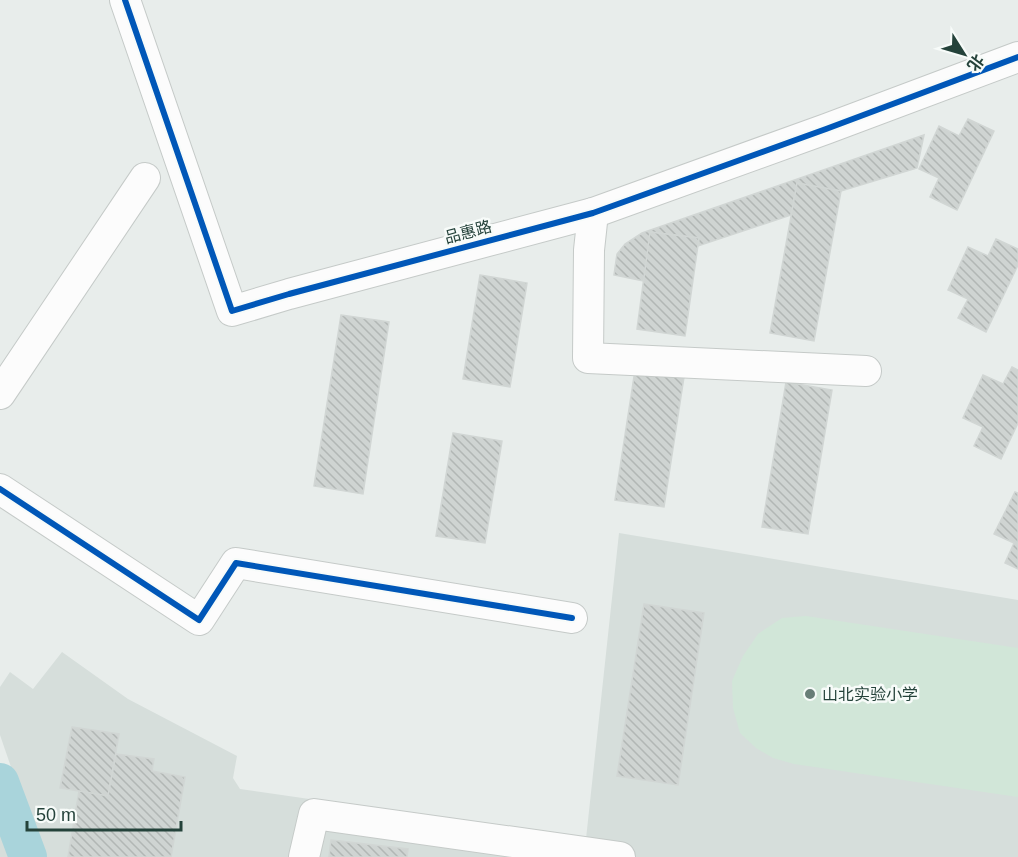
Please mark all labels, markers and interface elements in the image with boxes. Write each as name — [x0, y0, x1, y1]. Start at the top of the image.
north arrow — [934, 24, 994, 84]
text: 北 — [964, 51, 987, 74]
street label: 品惠路 — [443, 218, 493, 246]
place label: 山北实验小学 — [822, 686, 918, 703]
marker: 山北实验小学 — [803, 687, 817, 701]
scale bar — [27, 794, 182, 832]
text: 50 m — [36, 805, 76, 825]

